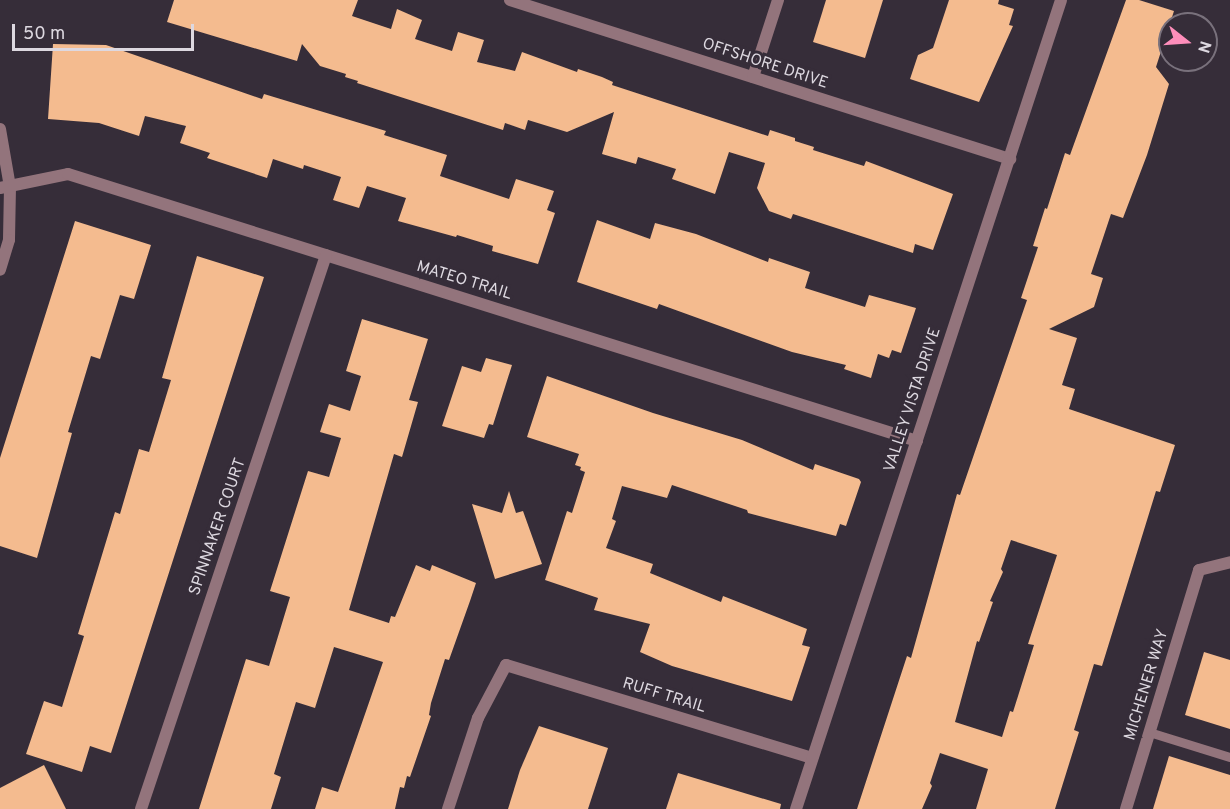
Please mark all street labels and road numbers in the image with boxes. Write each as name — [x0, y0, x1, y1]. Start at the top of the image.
street label: OFFSHORE DRIVE — [700, 35, 830, 93]
street label: MATEO TRAIL — [414, 257, 514, 305]
street label: VALLEY VISTA DRIVE — [880, 324, 946, 476]
street label: SPINNAKER COURT — [186, 456, 250, 598]
street label: MICHENER WAY — [1121, 627, 1173, 743]
street label: RUFF TRAIL — [620, 674, 708, 718]

